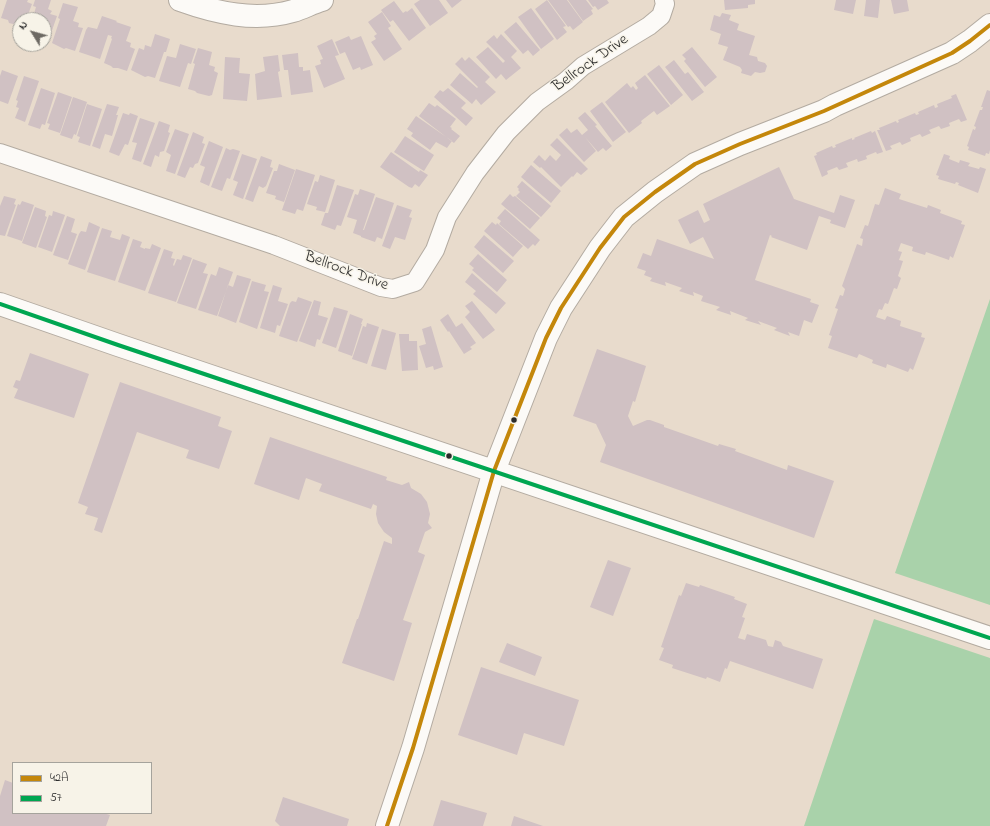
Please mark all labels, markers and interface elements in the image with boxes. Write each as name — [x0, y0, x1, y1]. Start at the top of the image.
north arrow — [12, 12, 52, 52]
text: N — [15, 18, 32, 33]
street label: Bellrock Drive — [549, 31, 633, 97]
street label: Bellrock Drive — [301, 248, 391, 296]
unlabelled marker — [509, 415, 519, 425]
unlabelled marker — [444, 451, 454, 461]
legend — [12, 762, 152, 814]
text: 42A — [50, 769, 68, 787]
text: 57 — [50, 789, 62, 807]

